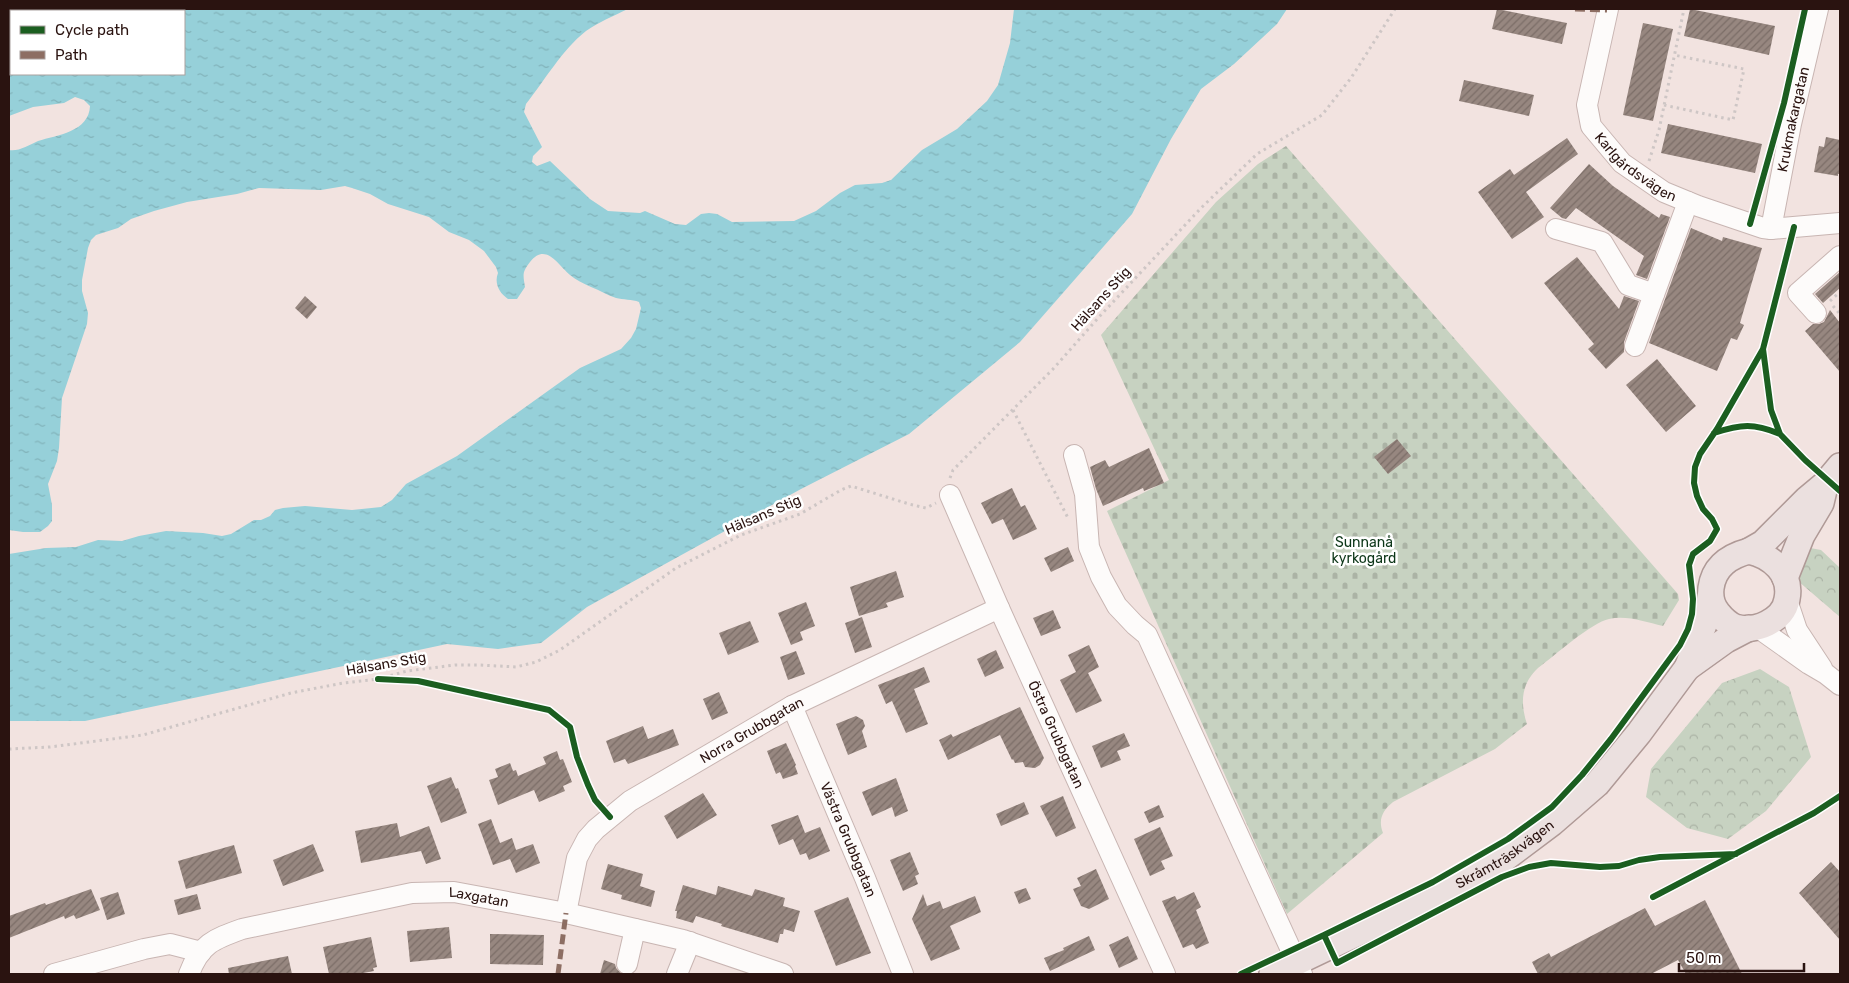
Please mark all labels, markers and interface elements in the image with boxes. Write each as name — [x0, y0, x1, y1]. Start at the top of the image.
legend — [10, 10, 185, 75]
text: Cycle path — [55, 21, 129, 39]
text: Path — [55, 46, 88, 64]
street label: Krukmakargatan — [1774, 65, 1813, 173]
street label: Karlgårdsvägen — [1591, 129, 1679, 205]
street label: Hälsans Stig — [1068, 263, 1134, 335]
street label: Hälsans Stig — [722, 491, 804, 539]
park label: Sunnanå kyrkogård — [1332, 534, 1396, 567]
street label: Hälsans Stig — [345, 649, 427, 679]
street label: Östra Grubbgatan — [1025, 678, 1088, 791]
street label: Norra Grubbgatan — [697, 693, 806, 767]
street label: Västra Grubbgatan — [817, 780, 880, 899]
street label: Skråmträskvägen — [1452, 816, 1557, 892]
street label: Laxgatan — [449, 883, 510, 911]
scale bar — [1679, 940, 1804, 972]
text: 50 m — [1686, 949, 1721, 967]

